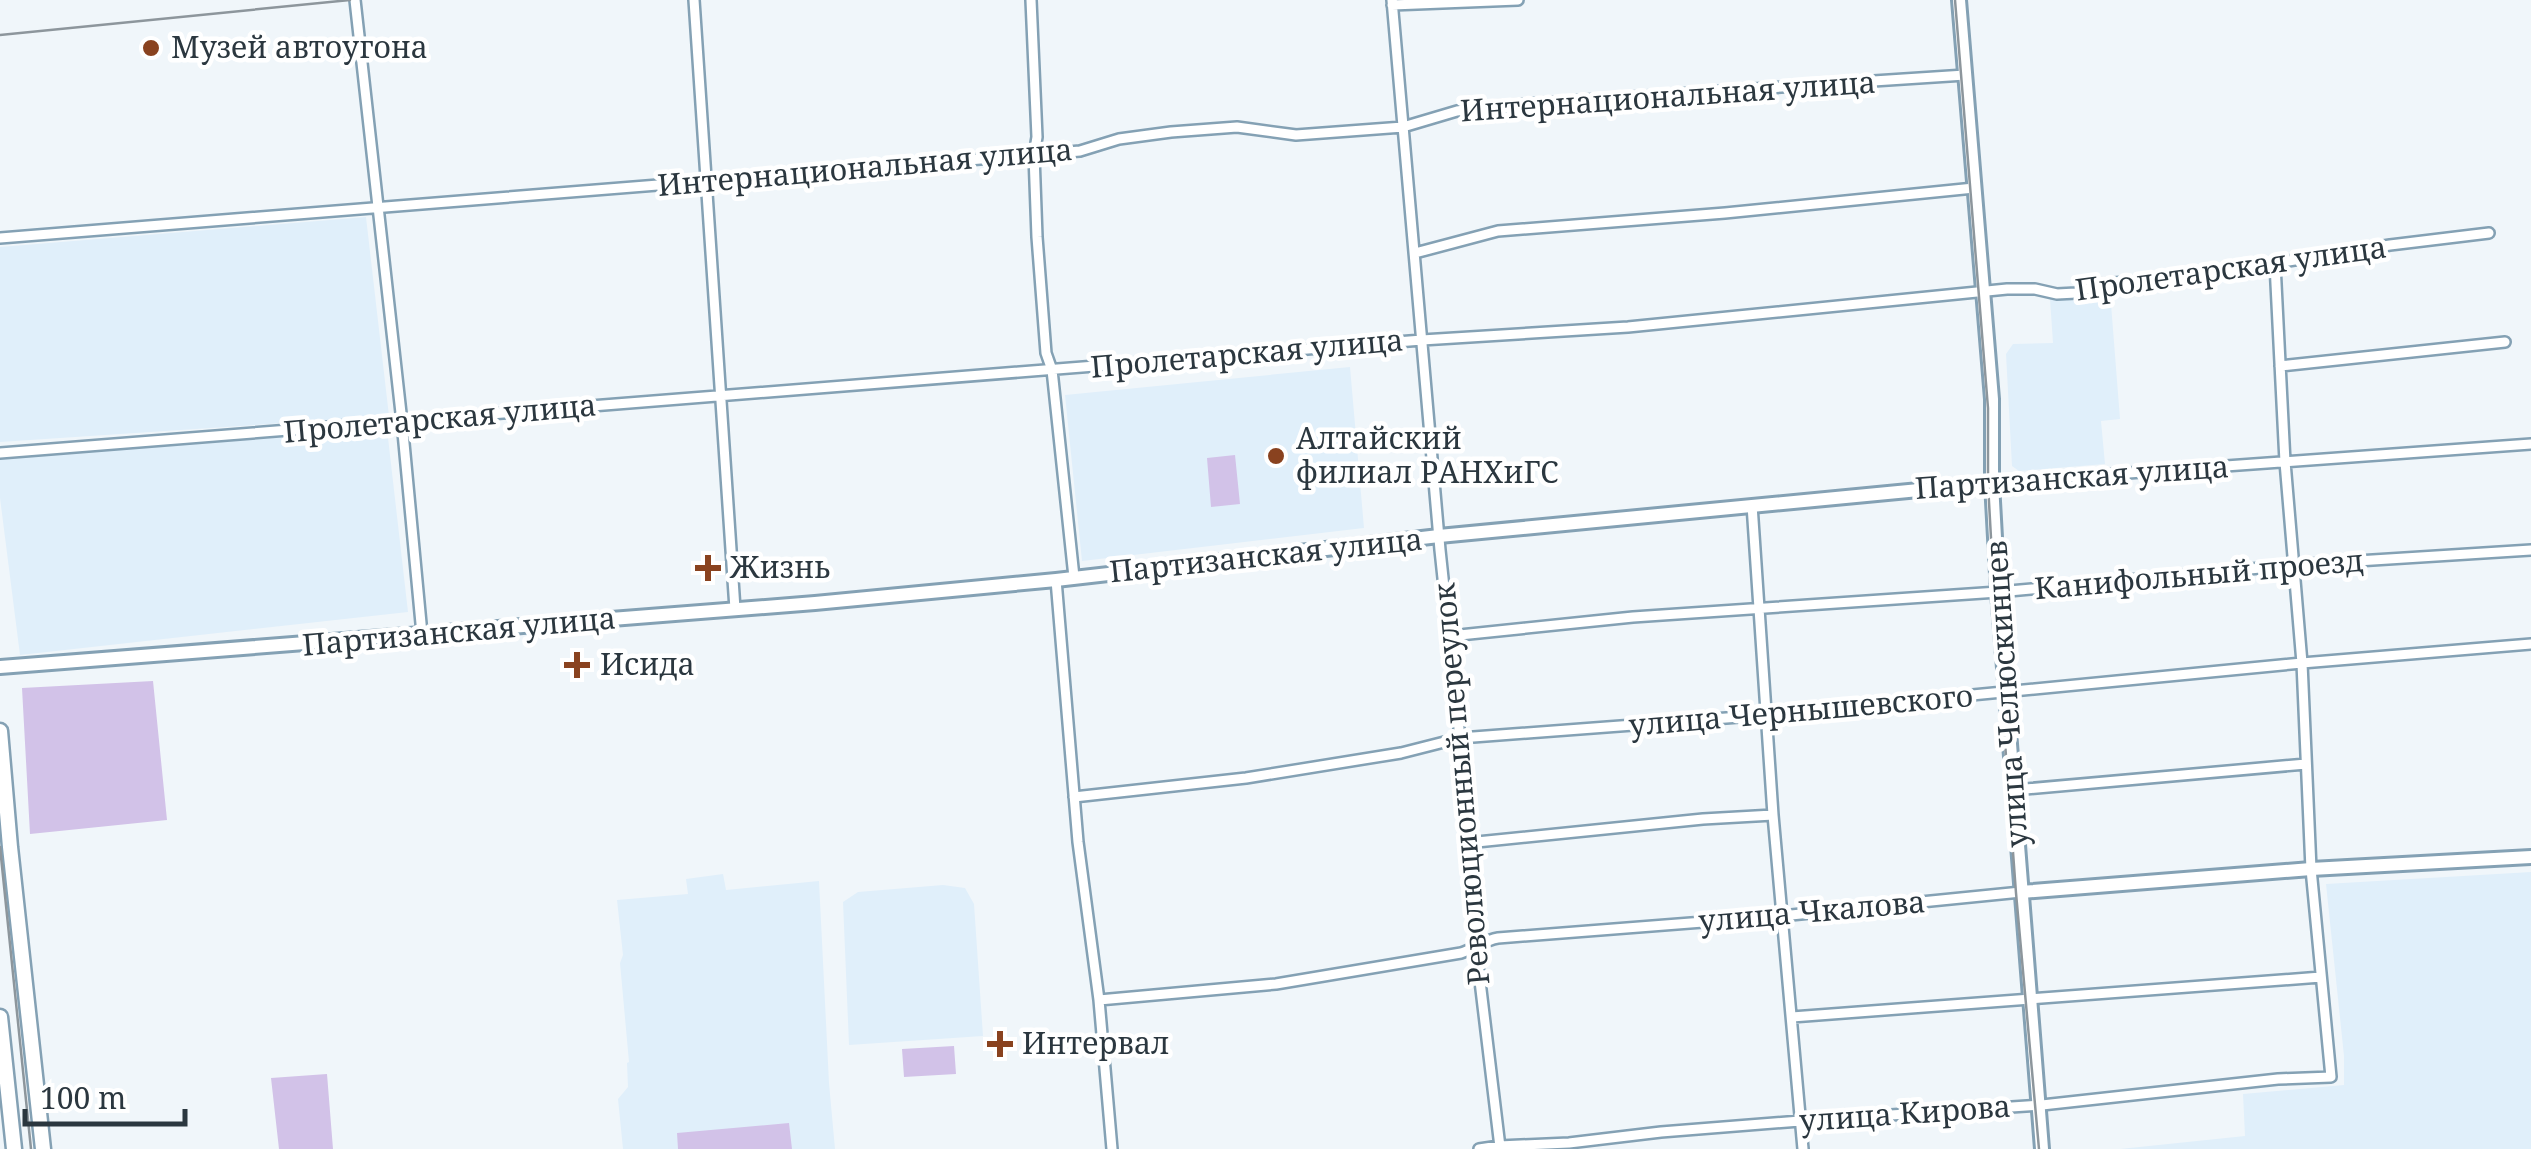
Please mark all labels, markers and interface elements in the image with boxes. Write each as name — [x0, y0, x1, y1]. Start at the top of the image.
place label: Музей автоугона — [171, 26, 428, 67]
marker: Музей автоугона — [140, 37, 162, 59]
street label: Интернациональная улица — [1459, 61, 1877, 130]
street label: Интернациональная улица — [656, 128, 1074, 205]
street label: Пролетарская улица — [2073, 225, 2389, 310]
street label: Пролетарская улица — [1089, 318, 1405, 387]
street label: Пролетарская улица — [282, 383, 598, 452]
place label: Алтайский филиал РАНХиГС — [1296, 417, 1559, 492]
marker: Алтайский филиал РАНХиГС — [1265, 445, 1287, 467]
street label: Партизанская улица — [1914, 445, 2230, 508]
street label: Партизанская улица — [1107, 518, 1424, 591]
street label: улица Челюскинцев — [1974, 539, 2037, 849]
street label: Канифольный проезд — [2033, 539, 2365, 608]
place label: Жизнь — [729, 546, 830, 587]
marker: Жизнь — [695, 555, 721, 581]
street label: Революционный переулок — [1422, 581, 1499, 987]
street label: Партизанская улица — [300, 596, 617, 665]
place label: Исида — [600, 643, 695, 684]
marker: Исида — [564, 652, 590, 678]
street label: улица Чернышевского — [1627, 674, 1975, 745]
street label: улица Чкалова — [1697, 880, 1927, 941]
place label: Интервал — [1022, 1022, 1169, 1063]
marker: Интервал — [987, 1031, 1013, 1057]
scale bar — [25, 1064, 185, 1126]
text: 100 m — [40, 1077, 126, 1118]
street label: улица Кирова — [1798, 1085, 2012, 1140]

